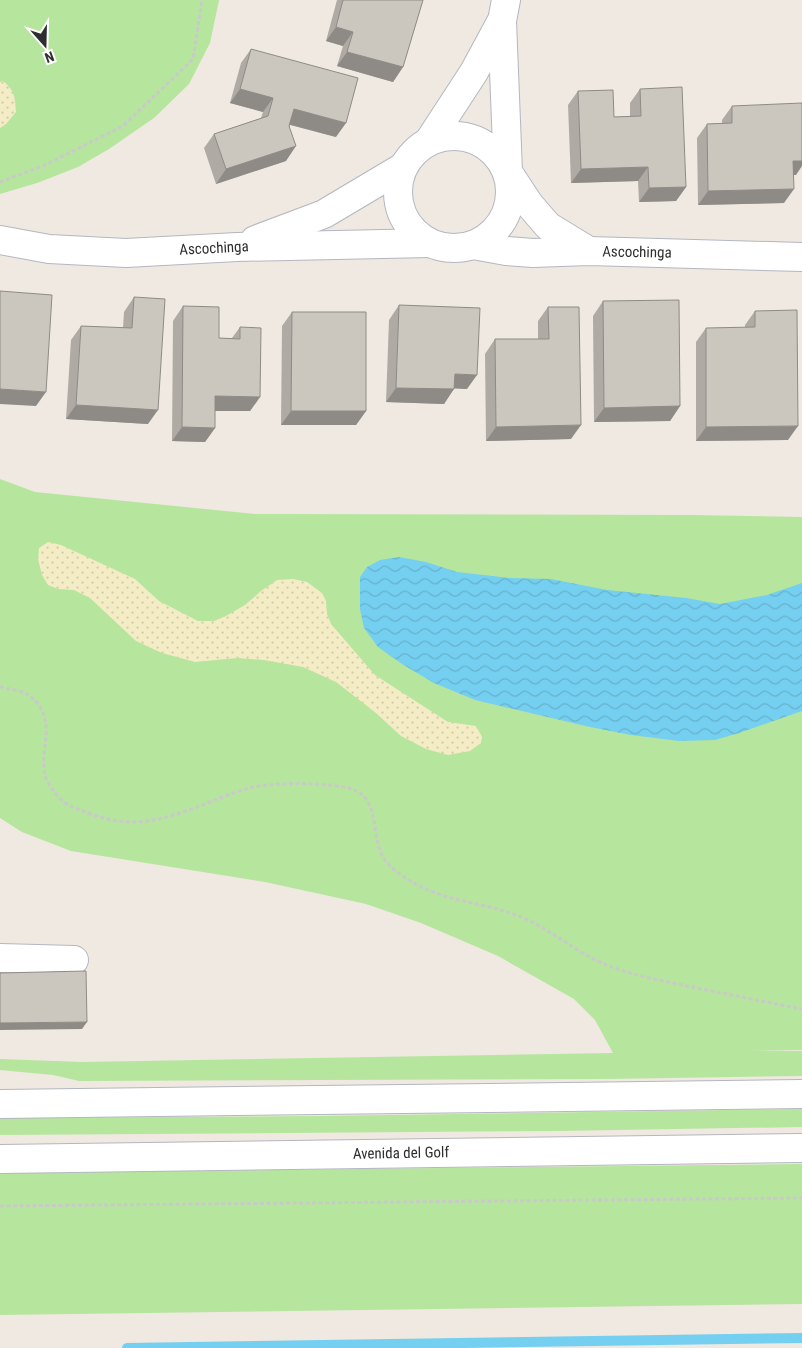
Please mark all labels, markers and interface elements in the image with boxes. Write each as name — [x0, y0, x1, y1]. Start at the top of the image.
north arrow — [20, 20, 70, 70]
text: N — [43, 48, 56, 66]
street label: Ascochinga — [179, 237, 249, 259]
street label: Ascochinga — [602, 242, 672, 262]
street label: Avenida del Golf — [353, 1143, 450, 1163]

